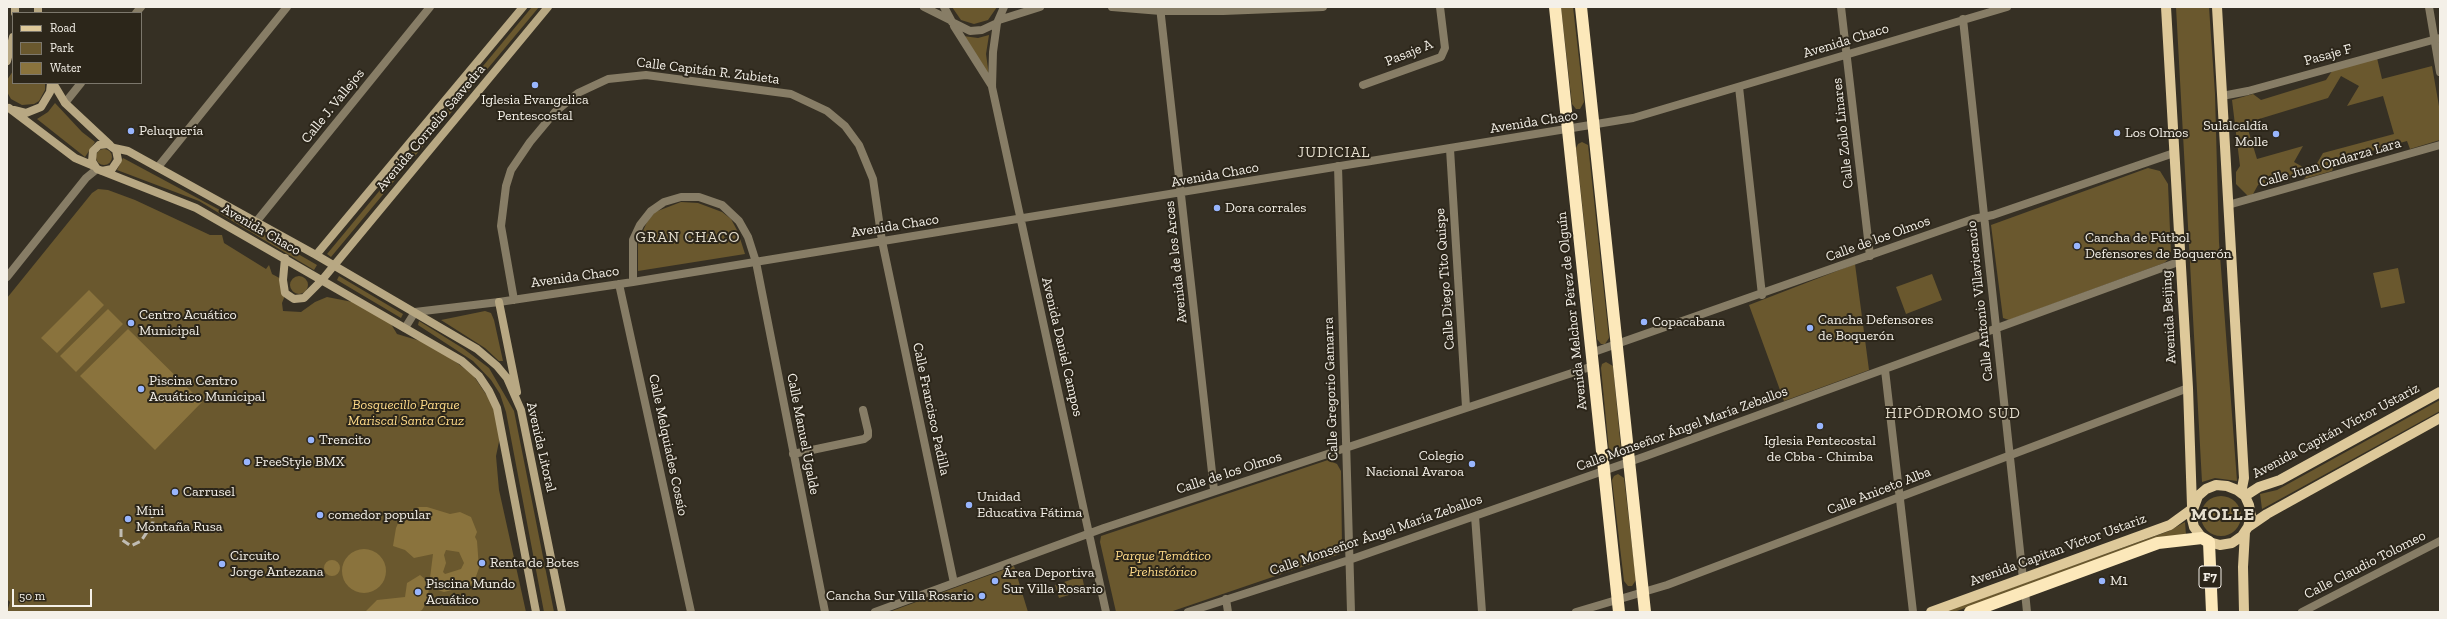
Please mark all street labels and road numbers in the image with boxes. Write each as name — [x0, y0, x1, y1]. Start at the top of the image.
street label: Avenida Chaco — [1801, 20, 1891, 62]
street label: Pasaje A — [1383, 36, 1435, 70]
street label: Pasaje F — [2302, 41, 2354, 69]
street label: Calle Capitán R. Zubieta — [635, 54, 781, 88]
street label: Avenida Cornelio Saavedra — [373, 61, 489, 195]
street label: Calle J. Vallejos — [298, 65, 368, 147]
street label: Calle Zoilo Linares — [1829, 77, 1857, 189]
street label: Avenida Chaco — [1489, 107, 1579, 137]
street label: Calle Juan Ondarza Lara — [2257, 135, 2403, 191]
street label: Avenida Chaco — [1170, 159, 1260, 191]
street label: Avenida de los Arces — [1161, 200, 1191, 324]
street label: Avenida Chaco — [218, 201, 304, 259]
street label: Calle Diego Tito Quispe — [1432, 208, 1458, 350]
street label: Avenida Chaco — [850, 211, 940, 241]
street label: Avenida Melchor Pérez de Olguín — [1553, 211, 1591, 411]
street label: Calle de los Olmos — [1824, 212, 1932, 266]
street label: Calle Antonio Villavicencio — [1963, 220, 1997, 382]
street label: Avenida Chaco — [530, 263, 620, 291]
street label: Avenida Beijing — [2158, 270, 2180, 364]
street label: Avenida Daniel Campos — [1038, 276, 1086, 418]
street label: Calle Gregorio Gamarra — [1320, 317, 1342, 461]
street label: Calle Francisco Padilla — [909, 341, 953, 477]
street label: Calle Manuel Ugalde — [783, 372, 823, 496]
street label: Calle Melquiades Cossío — [645, 373, 691, 517]
street label: Avenida Capitán Víctor Ustariz — [2250, 380, 2422, 482]
street label: Calle Monseñor Ángel María Zeballos — [1574, 383, 1790, 475]
street label: Avenida Litoral — [522, 400, 560, 494]
street label: Calle de los Olmos — [1174, 448, 1284, 498]
street label: Calle Aniceto Alba — [1825, 464, 1933, 518]
street label: Calle Monseñor Ángel María Zeballos — [1267, 491, 1485, 579]
street label: Avenida Capitan Víctor Ustariz — [1967, 510, 2149, 590]
street label: Calle Claudio Tolomeo — [2301, 527, 2429, 603]
road number: F7 — [2199, 566, 2221, 588]

